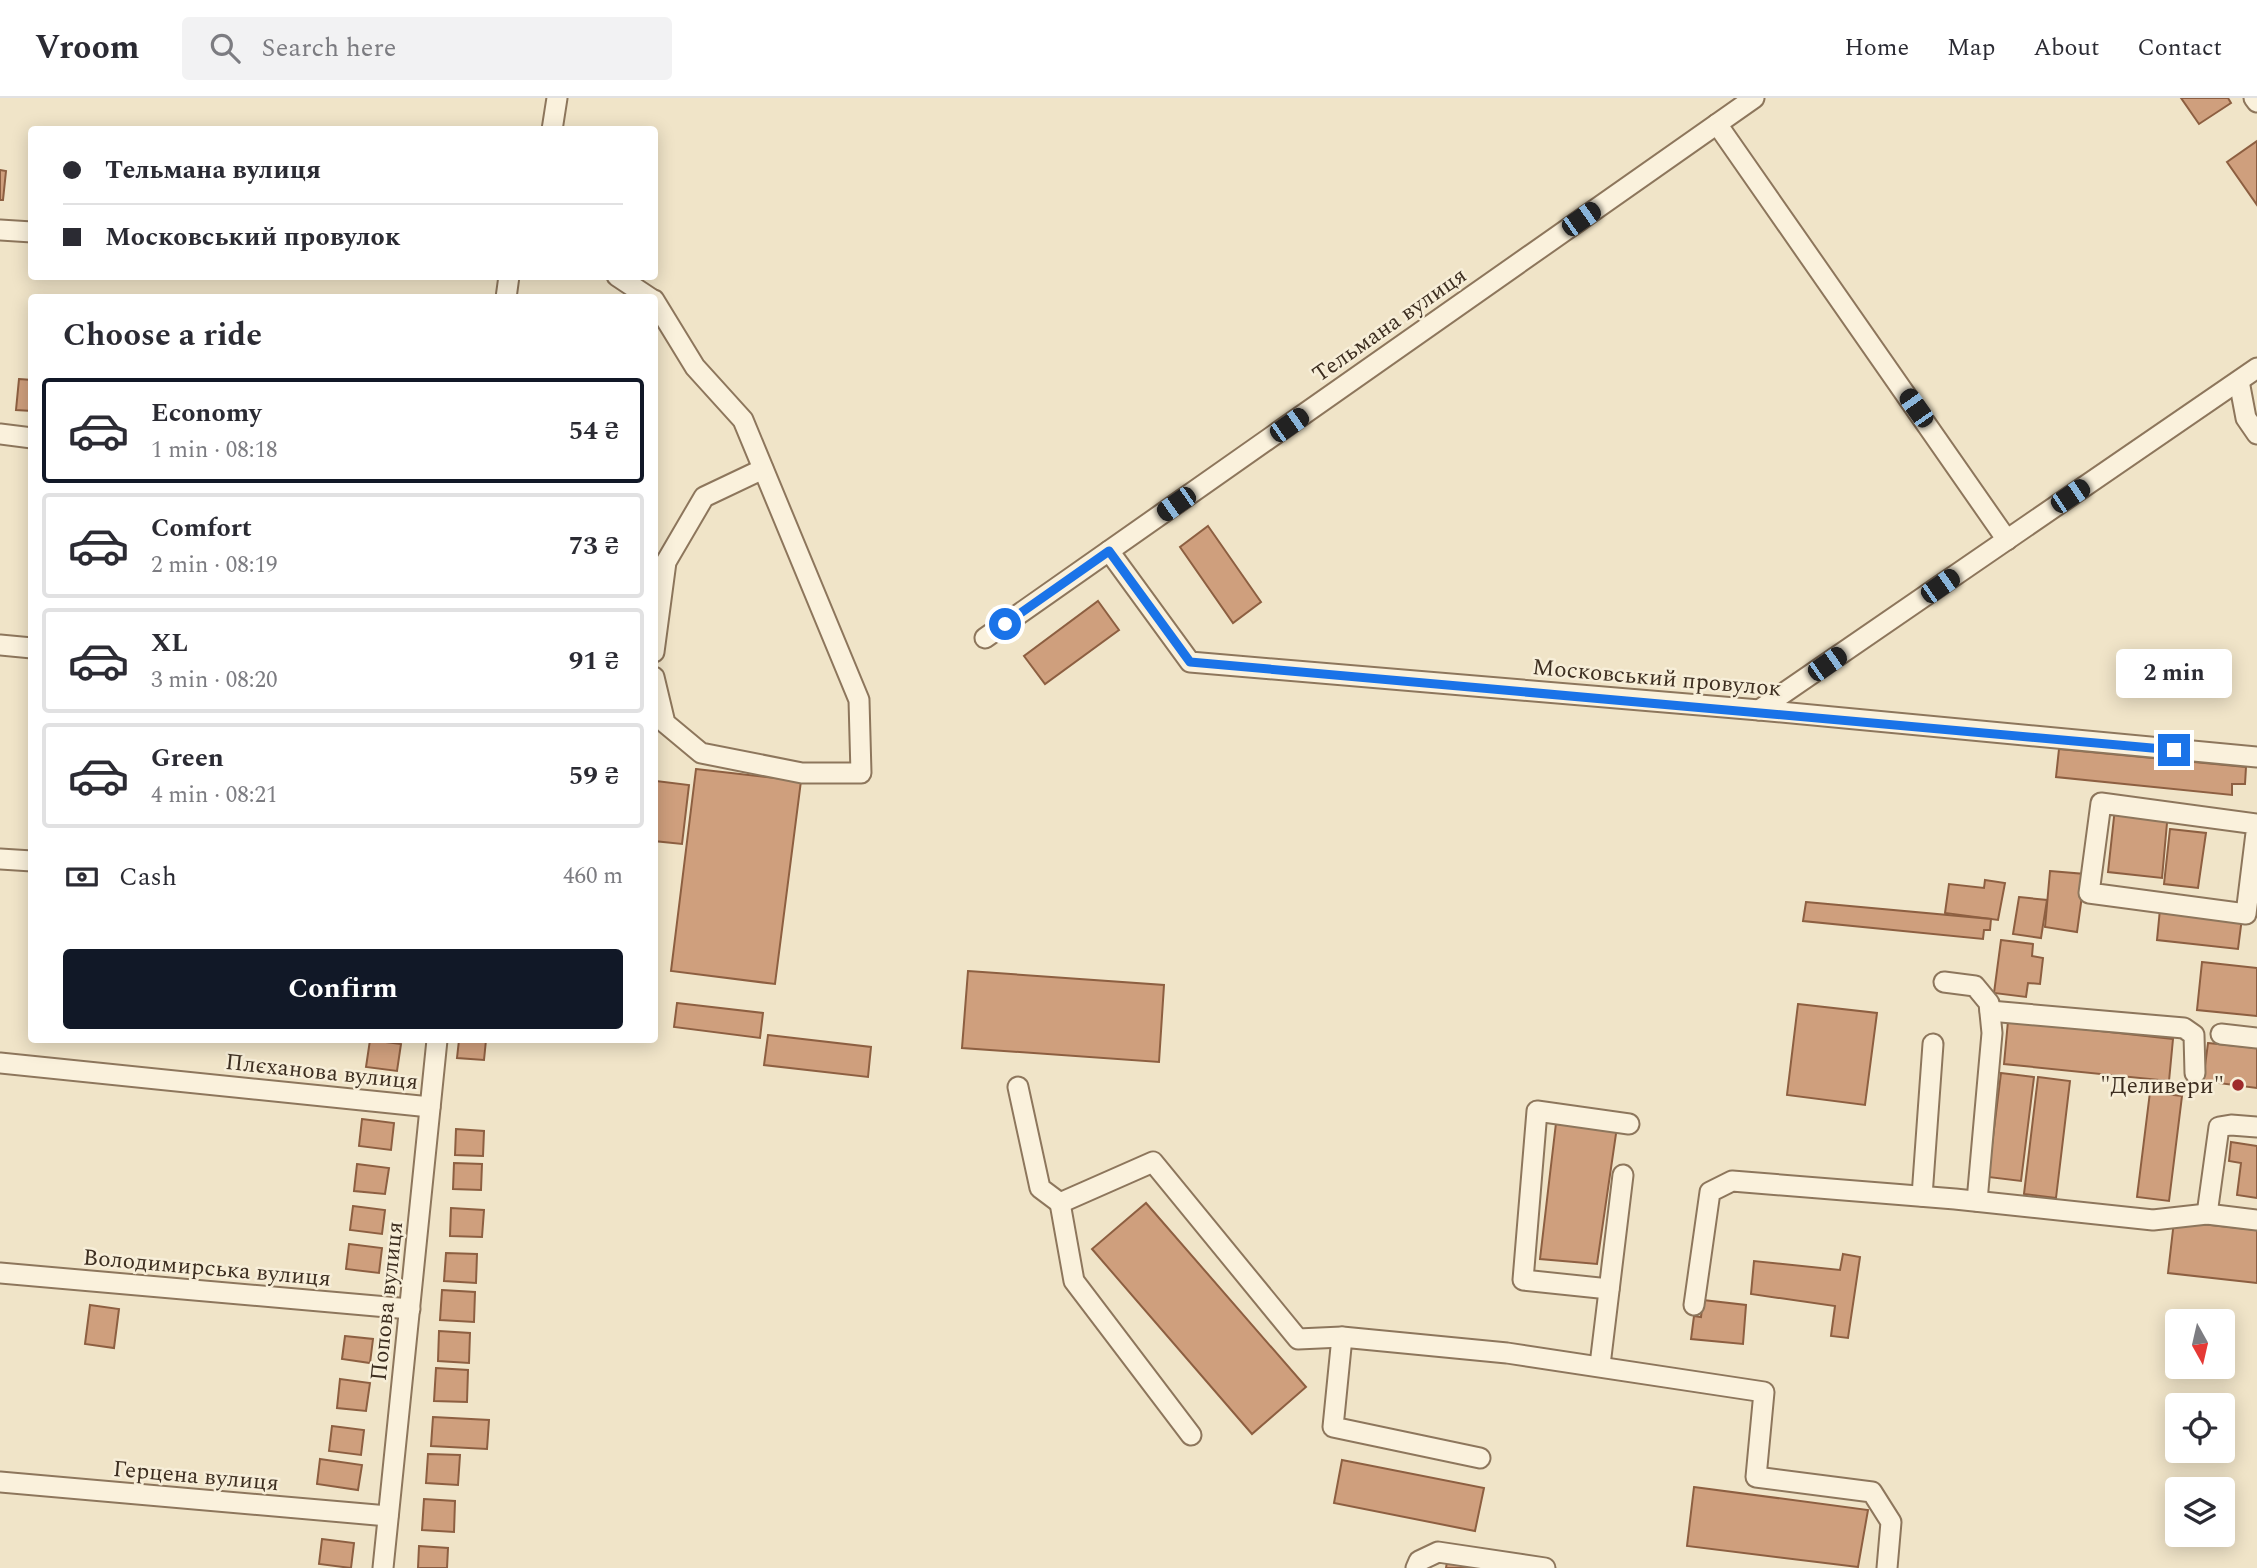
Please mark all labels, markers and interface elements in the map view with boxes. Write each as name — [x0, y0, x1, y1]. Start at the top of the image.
search box — [182, 17, 672, 80]
text: Vroom — [35, 23, 140, 73]
text: Search here — [262, 28, 396, 68]
icon: search — [206, 29, 244, 67]
text: Home — [1844, 30, 1909, 66]
text: Map — [1947, 30, 1995, 66]
text: About — [2033, 30, 2099, 66]
text: Contact — [2137, 30, 2222, 66]
text: Тельмана вулиця — [105, 150, 321, 190]
car — [1558, 198, 1605, 240]
text: Московський провулок — [105, 217, 400, 257]
street label: Тельмана вулиця — [1305, 259, 1474, 392]
text: Choose a ride — [63, 311, 262, 360]
car — [1896, 385, 1937, 431]
text: Economy — [151, 393, 261, 433]
icon: car — [67, 399, 130, 462]
car — [1266, 404, 1313, 446]
text: 54 ₴ — [569, 411, 619, 451]
text: 1 min · 08:18 — [151, 433, 278, 468]
car — [2047, 476, 2094, 516]
car — [1153, 483, 1200, 525]
text: Comfort — [151, 508, 252, 548]
icon: car — [67, 514, 130, 577]
text: 73 ₴ — [569, 526, 619, 566]
text: 2 min · 08:19 — [151, 548, 278, 583]
car — [1917, 565, 1964, 607]
route start — [989, 608, 1021, 640]
text: XL — [151, 623, 188, 663]
icon: car — [67, 629, 130, 692]
text: 91 ₴ — [569, 641, 619, 681]
car — [1804, 643, 1851, 685]
callout: 2 min — [2116, 648, 2232, 698]
street label: Московський провулок — [1531, 650, 1783, 707]
text: 2 min — [2143, 656, 2205, 691]
text: 3 min · 08:20 — [151, 663, 278, 698]
route end — [2158, 734, 2190, 766]
text: Green — [151, 738, 224, 778]
icon: car — [67, 744, 130, 807]
text: 59 ₴ — [569, 756, 619, 796]
text: 4 min · 08:21 — [151, 778, 278, 813]
text: Cash — [119, 857, 177, 897]
icon: cash — [63, 858, 101, 896]
text: 460 m — [563, 859, 623, 894]
button: Confirm — [63, 949, 623, 1029]
street label: Плєханова вулиця — [224, 1045, 420, 1100]
place label: "Деливери" — [2100, 1069, 2224, 1104]
marker: "Деливери" — [2230, 1077, 2246, 1093]
street label: Попова вулиця — [362, 1220, 413, 1383]
street label: Володимирська вулиця — [81, 1240, 332, 1297]
north arrow — [2165, 1309, 2235, 1379]
map controls — [2165, 1309, 2235, 1547]
button: locate — [2165, 1393, 2235, 1463]
street label: Герцена вулиця — [111, 1452, 280, 1501]
button: layers — [2165, 1477, 2235, 1547]

